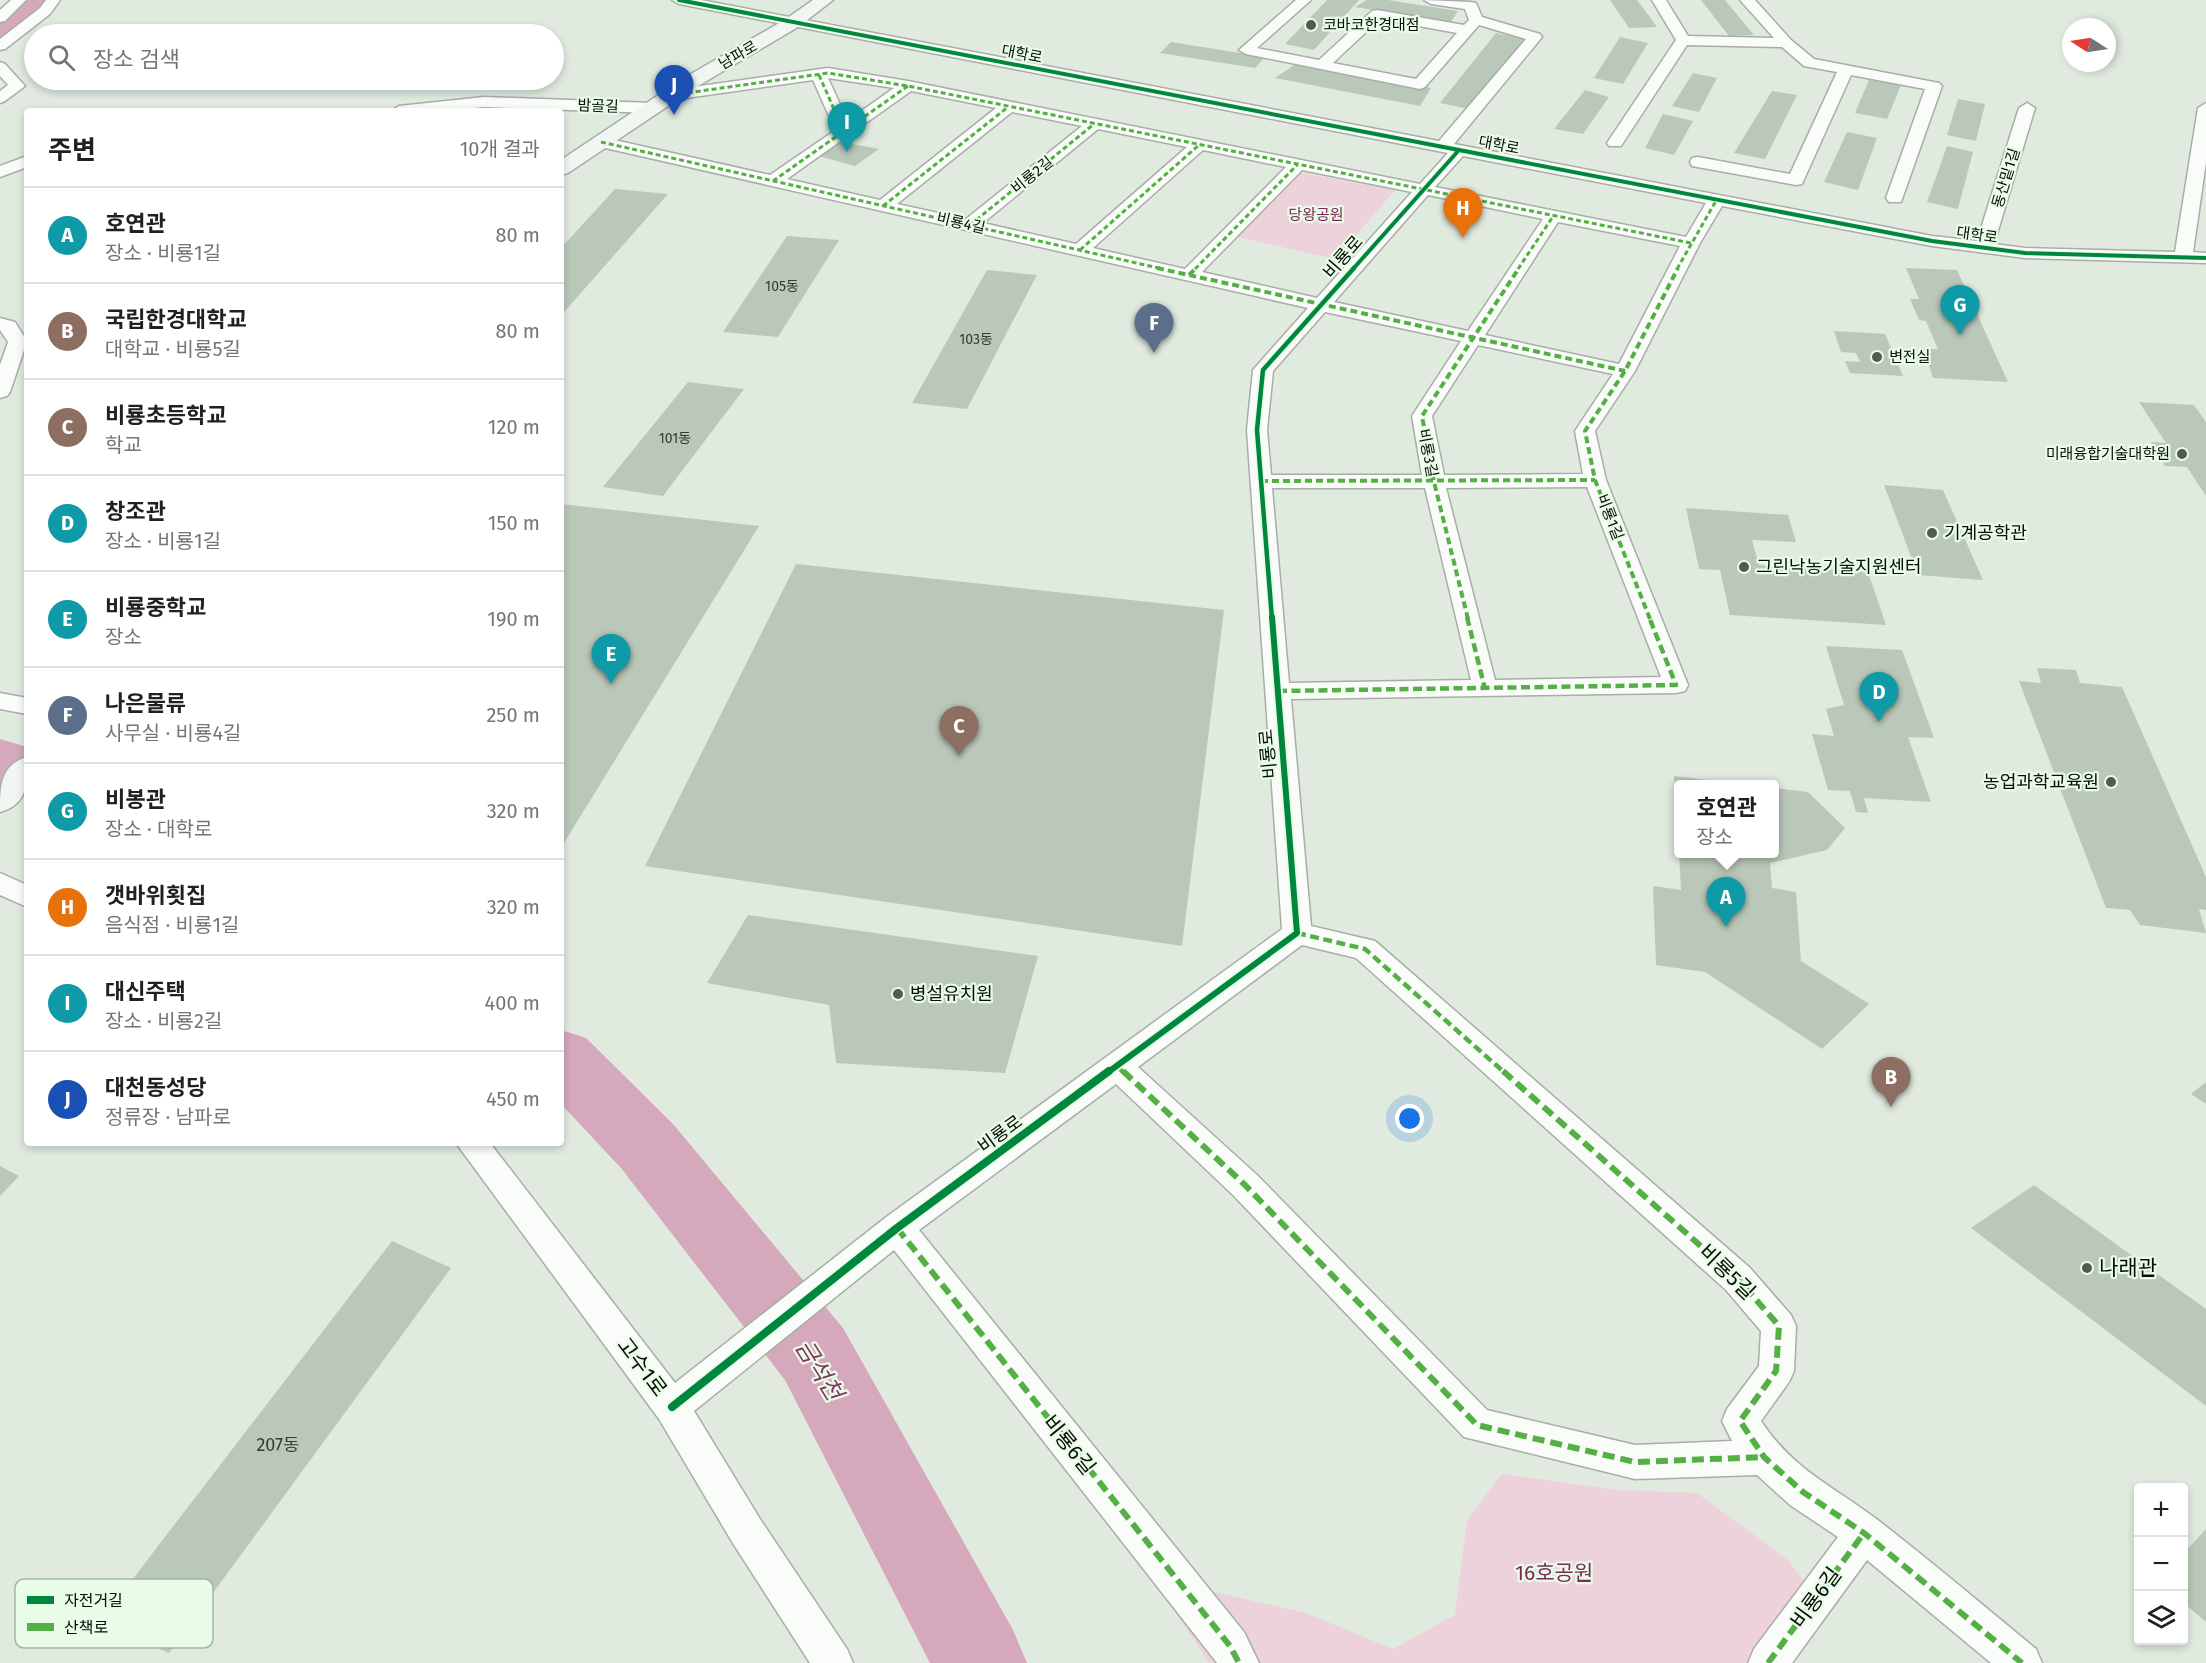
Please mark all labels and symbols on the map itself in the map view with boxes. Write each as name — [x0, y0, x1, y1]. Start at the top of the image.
place label: 코바코한경대점 — [1323, 16, 1420, 34]
marker: 코바코한경대점 — [1304, 18, 1318, 32]
north arrow — [2062, 18, 2116, 72]
street label: 남파로 — [716, 37, 760, 73]
street label: 대학로 — [1000, 41, 1044, 67]
pin: J — [654, 66, 694, 115]
street label: 밤골길 — [577, 96, 619, 116]
pin: I — [828, 102, 866, 152]
street label: 대학로 — [1477, 132, 1521, 158]
street label: 동산밑1길 — [1988, 146, 2024, 210]
street label: 비룡2길 — [1007, 153, 1057, 197]
pin: H — [1444, 188, 1482, 238]
park label: 당왕공원 — [1288, 206, 1344, 224]
street label: 비룡4길 — [935, 209, 987, 237]
street label: 대학로 — [1955, 223, 1999, 247]
street label: 비룡로 — [1318, 231, 1368, 283]
house number: 105동 — [765, 278, 799, 295]
pin: G — [1940, 286, 1980, 335]
pin: F — [1134, 304, 1174, 353]
house number: 103동 — [959, 331, 993, 348]
place label: 변전실 — [1889, 348, 1930, 366]
marker: 변전실 — [1870, 350, 1884, 364]
street label: 비룡3길 — [1415, 427, 1441, 479]
house number: 101동 — [659, 430, 691, 447]
place label: 미래융합기술대학원 — [2046, 445, 2170, 463]
marker: 미래융합기술대학원 — [2175, 447, 2189, 461]
street label: 비룡1길 — [1593, 491, 1627, 543]
place label: 기계공학관 — [1944, 522, 2027, 544]
marker: 기계공학관 — [1925, 526, 1939, 540]
place label: 그린낙농기술지원센터 — [1756, 556, 1922, 578]
marker: 그린낙농기술지원센터 — [1737, 560, 1751, 574]
pin: E — [592, 634, 630, 684]
pin: D — [1860, 672, 1898, 722]
pin: C — [940, 706, 978, 756]
street label: 비룡로 — [1255, 728, 1281, 780]
place label: 농업과학교육원 — [1983, 771, 2099, 793]
marker: 농업과학교육원 — [2104, 775, 2118, 789]
pin: A — [1706, 878, 1746, 927]
place label: 병설유치원 — [910, 983, 993, 1005]
marker: 병설유치원 — [891, 987, 905, 1001]
pin: B — [1872, 1058, 1910, 1107]
your location — [1395, 1104, 1424, 1133]
street label: 비룡로 — [973, 1110, 1027, 1158]
street label: 비룡5길 — [1693, 1239, 1761, 1305]
place label: 나래관 — [2099, 1255, 2157, 1281]
marker: 나래관 — [2080, 1261, 2094, 1275]
street label: 고수1로 — [611, 1332, 673, 1402]
water label: 금석천 — [790, 1334, 850, 1408]
street label: 비룡6길 — [1037, 1410, 1101, 1480]
house number: 207동 — [256, 1434, 300, 1456]
park label: 16호공원 — [1515, 1560, 1593, 1586]
street label: 비룡6길 — [1785, 1562, 1847, 1634]
legend — [15, 1579, 213, 1648]
text: 자전거길 — [64, 1591, 123, 1610]
text: 산책로 — [64, 1618, 108, 1637]

